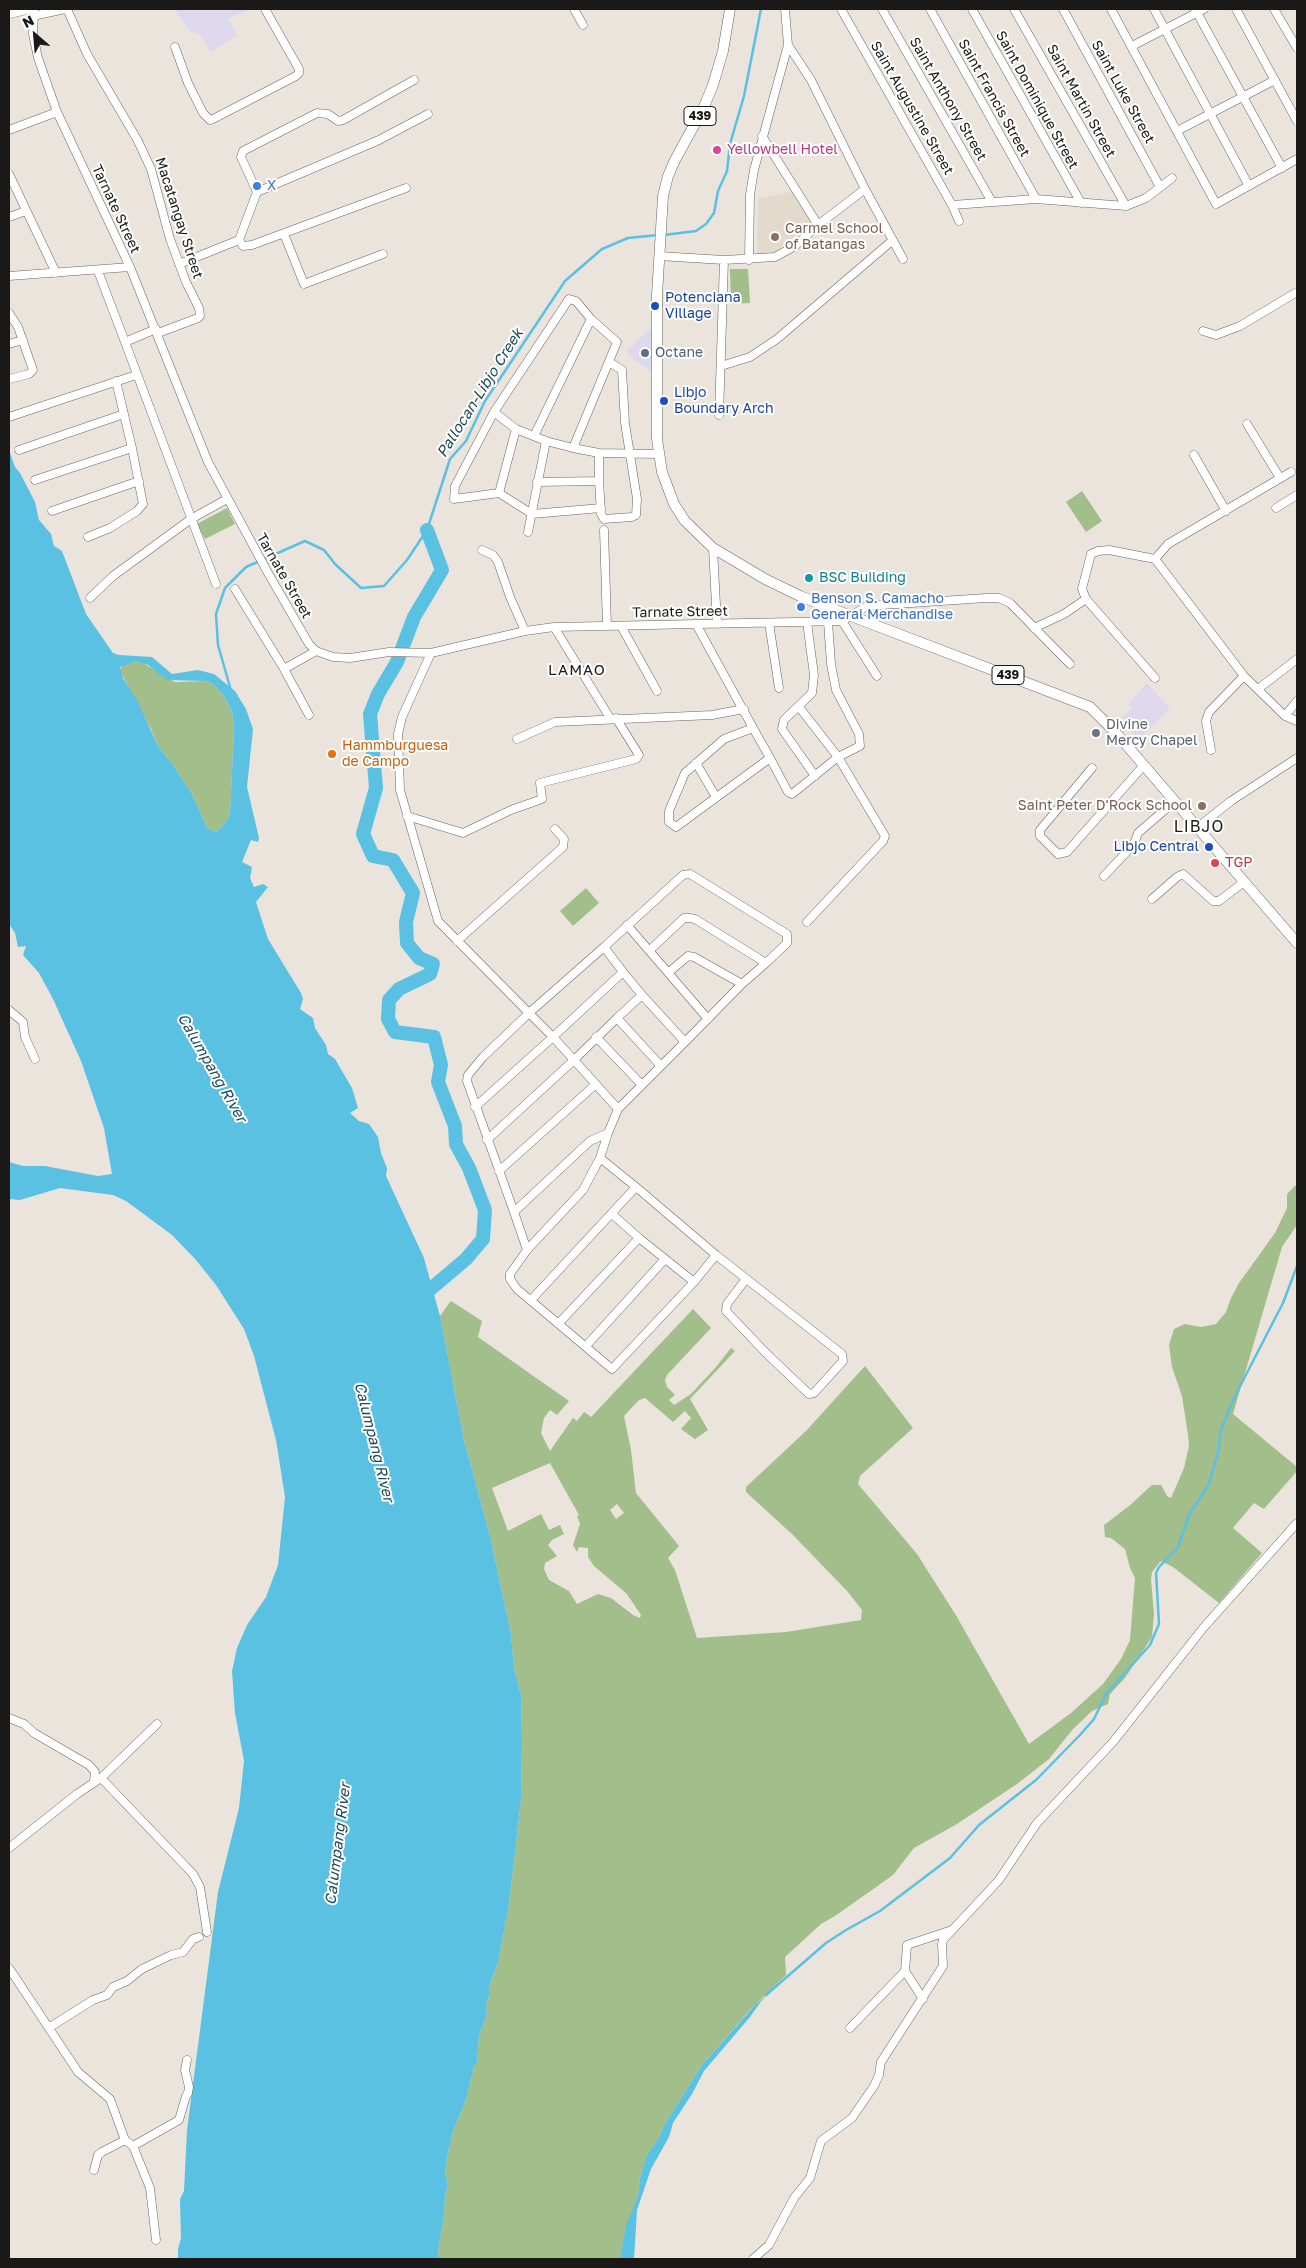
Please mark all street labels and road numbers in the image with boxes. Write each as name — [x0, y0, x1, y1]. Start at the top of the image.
street label: Saint Dominique Street — [992, 28, 1082, 172]
street label: Saint Anthony Street — [906, 34, 990, 164]
street label: Saint Francis Street — [955, 36, 1033, 160]
street label: Saint Augustine Street — [867, 38, 957, 178]
street label: Saint Luke Street — [1088, 38, 1158, 146]
street label: Saint Martin Street — [1043, 41, 1119, 161]
road number: 439 — [684, 106, 716, 125]
street label: Macatangay Street — [151, 155, 207, 281]
street label: Tarnate Street — [88, 162, 144, 256]
street label: Tarnate Street — [253, 530, 315, 622]
street label: Tarnate Street — [632, 603, 728, 621]
road number: 439 — [992, 666, 1024, 684]

